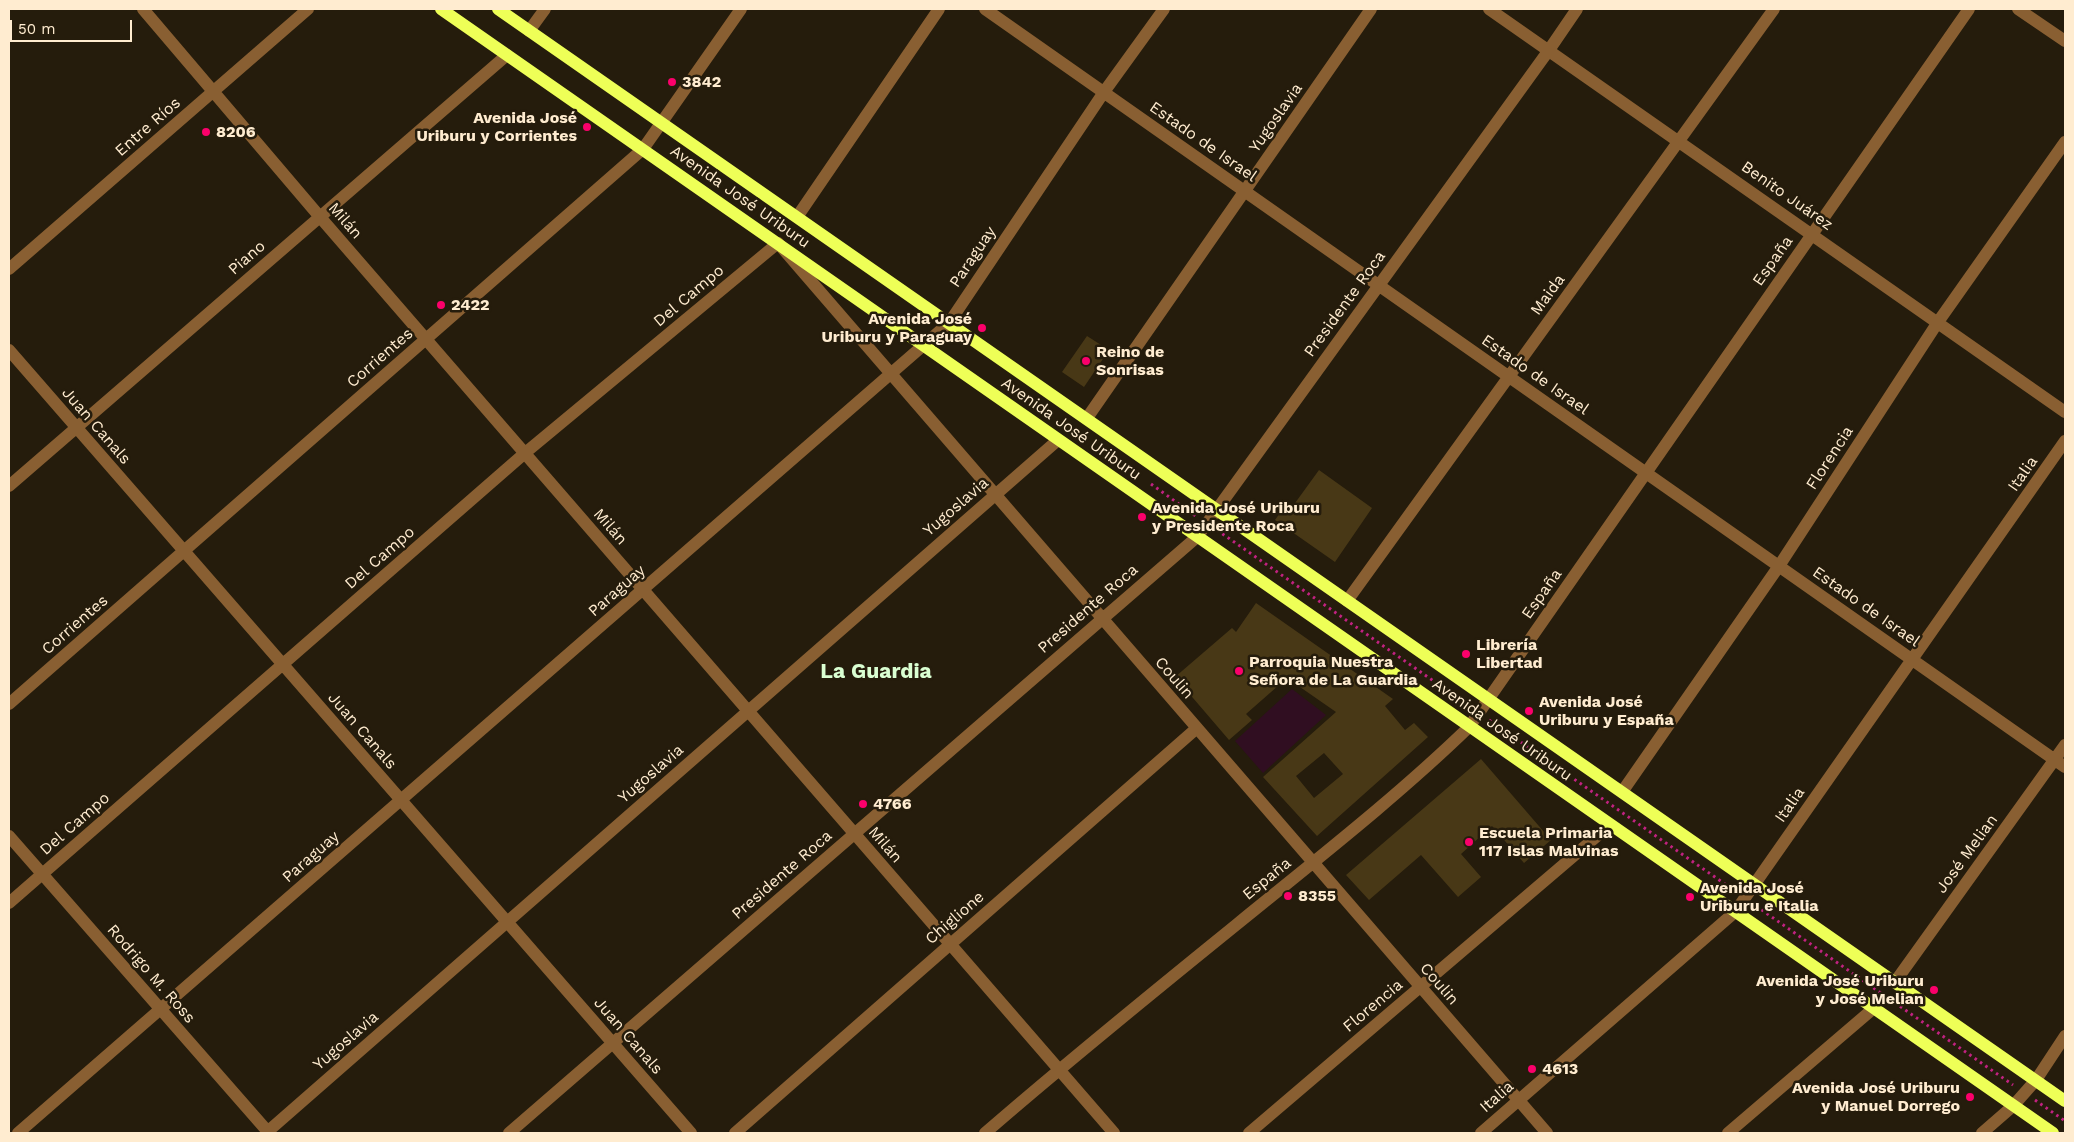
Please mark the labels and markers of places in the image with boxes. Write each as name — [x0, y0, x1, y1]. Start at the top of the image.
place label: 3842 — [682, 72, 721, 92]
marker: 3842 — [666, 76, 678, 88]
place label: Avenida José Uriburu y Corrientes — [416, 108, 577, 146]
marker: Avenida José Uriburu y Corrientes — [581, 121, 593, 133]
place label: 8206 — [216, 122, 256, 142]
marker: 8206 — [200, 126, 212, 138]
place label: 2422 — [451, 295, 490, 315]
marker: 2422 — [435, 299, 447, 311]
place label: Avenida José Uriburu y Paraguay — [822, 309, 972, 347]
marker: Avenida José Uriburu y Paraguay — [976, 322, 988, 334]
place label: Reino de Sonrisas — [1096, 342, 1164, 380]
marker: Reino de Sonrisas — [1080, 355, 1092, 367]
place label: Avenida José Uriburu y Presidente Roca — [1152, 498, 1320, 536]
marker: Avenida José Uriburu y Presidente Roca — [1136, 511, 1148, 523]
place label: Librería Libertad — [1476, 635, 1543, 673]
marker: Librería Libertad — [1460, 648, 1472, 660]
place label: Parroquia Nuestra Señora de La Guardia — [1249, 652, 1418, 690]
marker: Parroquia Nuestra Señora de La Guardia — [1233, 665, 1245, 677]
place label: Avenida José Uriburu y España — [1539, 692, 1674, 730]
marker: Avenida José Uriburu y España — [1523, 705, 1535, 717]
place label: 4766 — [873, 794, 912, 814]
marker: 4766 — [857, 798, 869, 810]
place label: Escuela Primaria 117 Islas Malvinas — [1479, 823, 1618, 861]
marker: Escuela Primaria 117 Islas Malvinas — [1463, 836, 1475, 848]
place label: Avenida José Uriburu e Italia — [1700, 878, 1819, 916]
place label: 8355 — [1298, 886, 1336, 906]
marker: 8355 — [1282, 890, 1294, 902]
marker: Avenida José Uriburu e Italia — [1684, 891, 1696, 903]
place label: Avenida José Uriburu y José Melian — [1756, 971, 1924, 1009]
marker: Avenida José Uriburu y José Melian — [1928, 984, 1940, 996]
place label: 4613 — [1542, 1059, 1578, 1079]
marker: 4613 — [1526, 1063, 1538, 1075]
place label: Avenida José Uriburu y Manuel Dorrego — [1792, 1078, 1960, 1116]
marker: Avenida José Uriburu y Manuel Dorrego — [1964, 1091, 1976, 1103]

